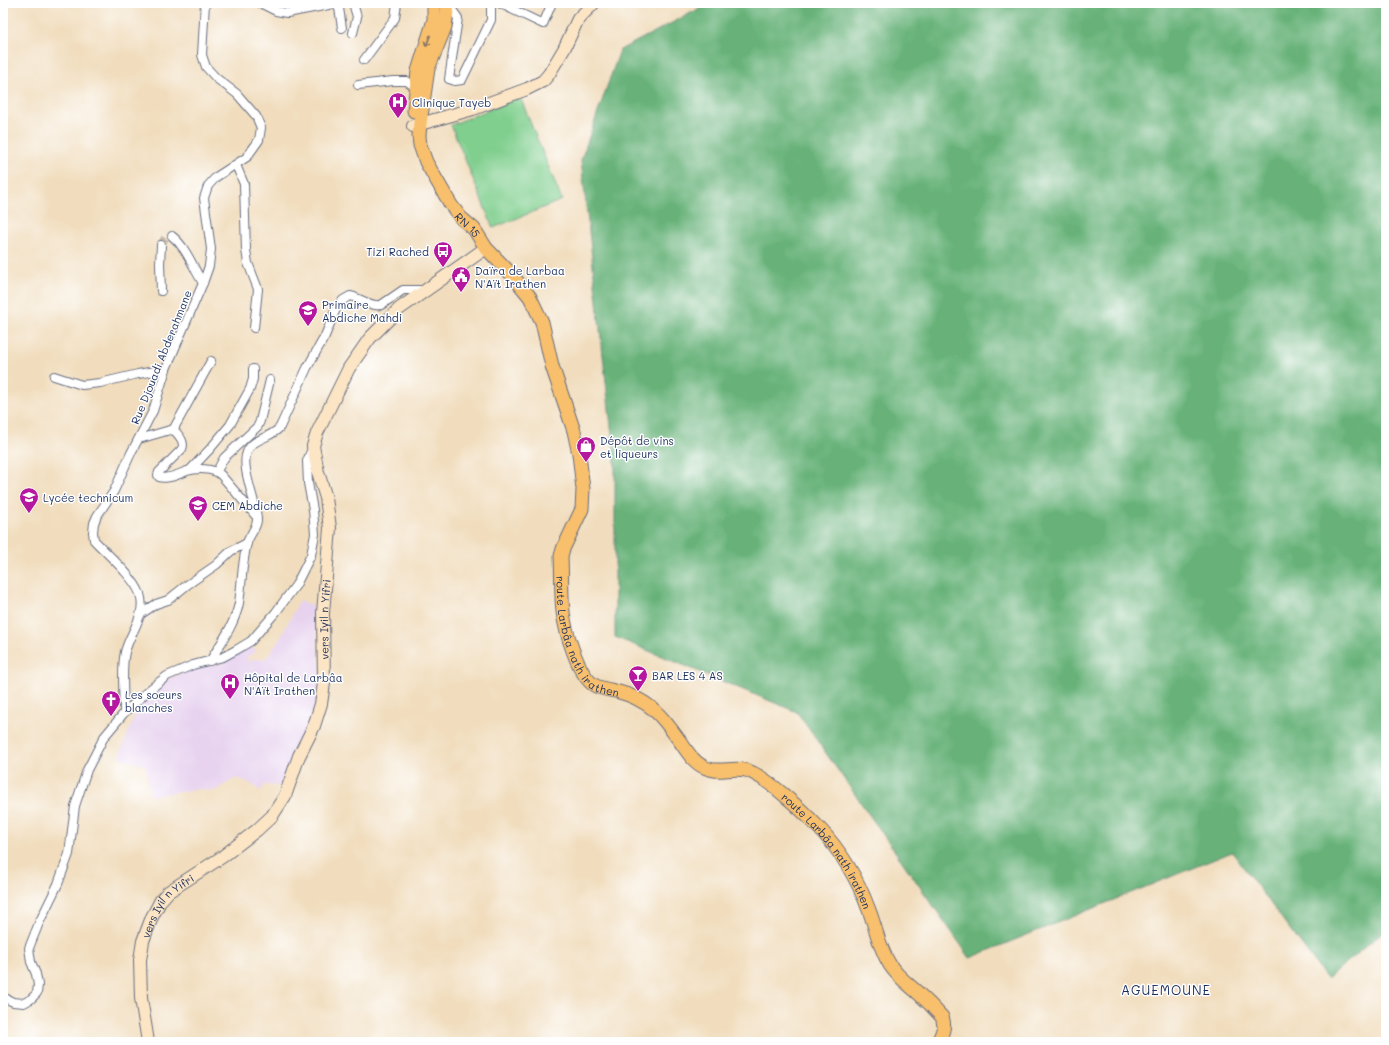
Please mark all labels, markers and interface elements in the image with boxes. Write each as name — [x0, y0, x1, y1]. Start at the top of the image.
one-way arrow — [423, 34, 431, 46]
hospital icon: Clinique Tayeb — [387, 91, 409, 119]
place label: Clinique Tayeb — [412, 95, 491, 110]
street label: RN 15 — [452, 209, 484, 239]
bus stop icon: Tizi Rached — [432, 240, 454, 268]
place label: Tizi Rached — [366, 244, 429, 259]
place label: Daïra de Larbaa N'Aït Irathen — [475, 263, 565, 291]
public building icon: Daïra de Larbaa N'Aït Irathen — [450, 265, 472, 293]
street label: Rue Djouadi Abderahmane — [127, 288, 195, 426]
place label: Primaire Abdiche Mahdi — [322, 297, 402, 325]
school or university icon: Primaire Abdiche Mahdi — [297, 299, 319, 327]
place label: Dépôt de vins et liqueurs — [600, 433, 674, 461]
shop icon: Dépôt de vins et liqueurs — [575, 435, 597, 463]
school or university icon: Lycée technicum — [18, 486, 40, 514]
place label: Lycée technicum — [43, 490, 133, 505]
school or university icon: CEM Abdiche — [187, 494, 209, 522]
place label: CEM Abdiche — [212, 498, 283, 513]
street label: route Larbâa nath irathen — [554, 576, 621, 699]
street label: vers Iγil n Yifri — [315, 579, 333, 660]
bar icon: BAR LES 4 AS — [627, 664, 649, 692]
place label: BAR LES 4 AS — [652, 668, 723, 683]
place label: Hôpital de Larbâa N'Aït Irathen — [244, 670, 343, 698]
hospital icon: Hôpital de Larbâa N'Aït Irathen — [219, 672, 241, 700]
place label: Les soeurs blanches — [125, 687, 182, 715]
church icon: Les soeurs blanches — [100, 689, 122, 717]
street label: route Larbâa nath irathen — [779, 789, 875, 911]
street label: vers Iγil n Yifri — [137, 870, 196, 940]
district label: AGUEMOUNE — [1121, 981, 1211, 998]

